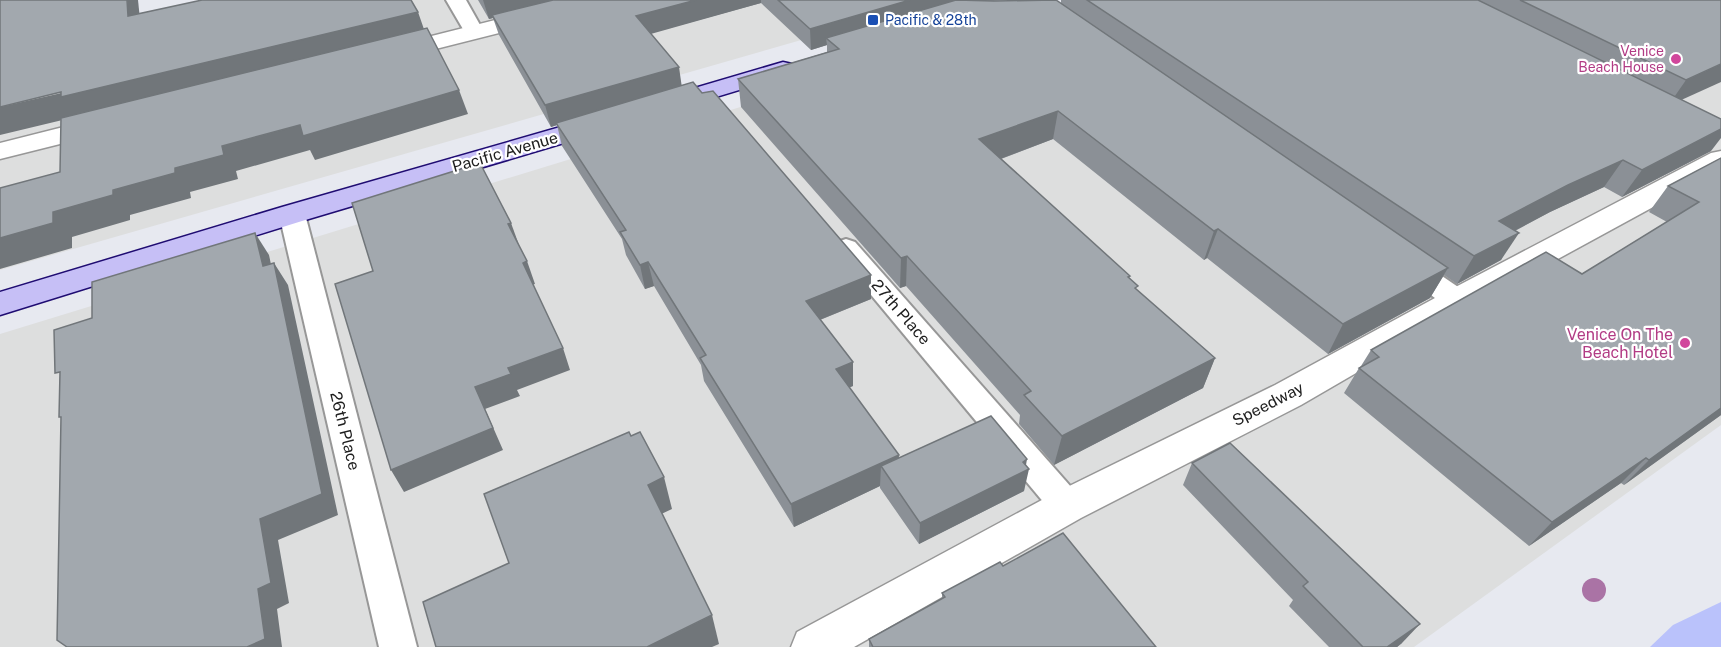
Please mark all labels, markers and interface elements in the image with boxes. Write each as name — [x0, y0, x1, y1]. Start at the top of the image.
place label: Pacific & 28th — [885, 12, 977, 28]
marker: Pacific & 28th — [866, 13, 880, 27]
place label: Venice Beach House — [1578, 43, 1664, 75]
marker: Venice Beach House — [1669, 52, 1683, 66]
street label: Pacific Avenue — [450, 128, 560, 176]
street label: 27th Place — [868, 276, 934, 348]
place label: Venice On The Beach Hotel — [1567, 325, 1673, 362]
marker: Venice On The Beach Hotel — [1678, 336, 1692, 350]
street label: Speedway — [1229, 378, 1307, 430]
street label: 26th Place — [326, 390, 364, 472]

